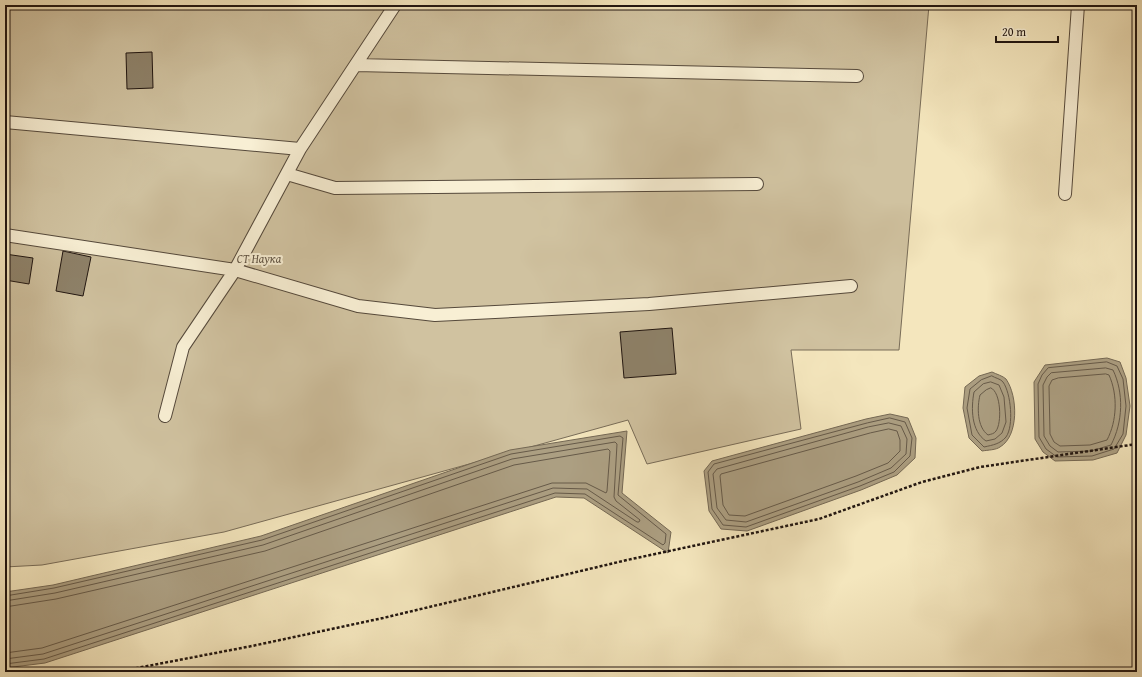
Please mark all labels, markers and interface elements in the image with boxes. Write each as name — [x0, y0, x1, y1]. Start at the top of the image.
scale bar — [996, 18, 1058, 44]
text: 20 m — [1002, 23, 1026, 40]
park label: СТ Наука — [237, 250, 282, 267]

